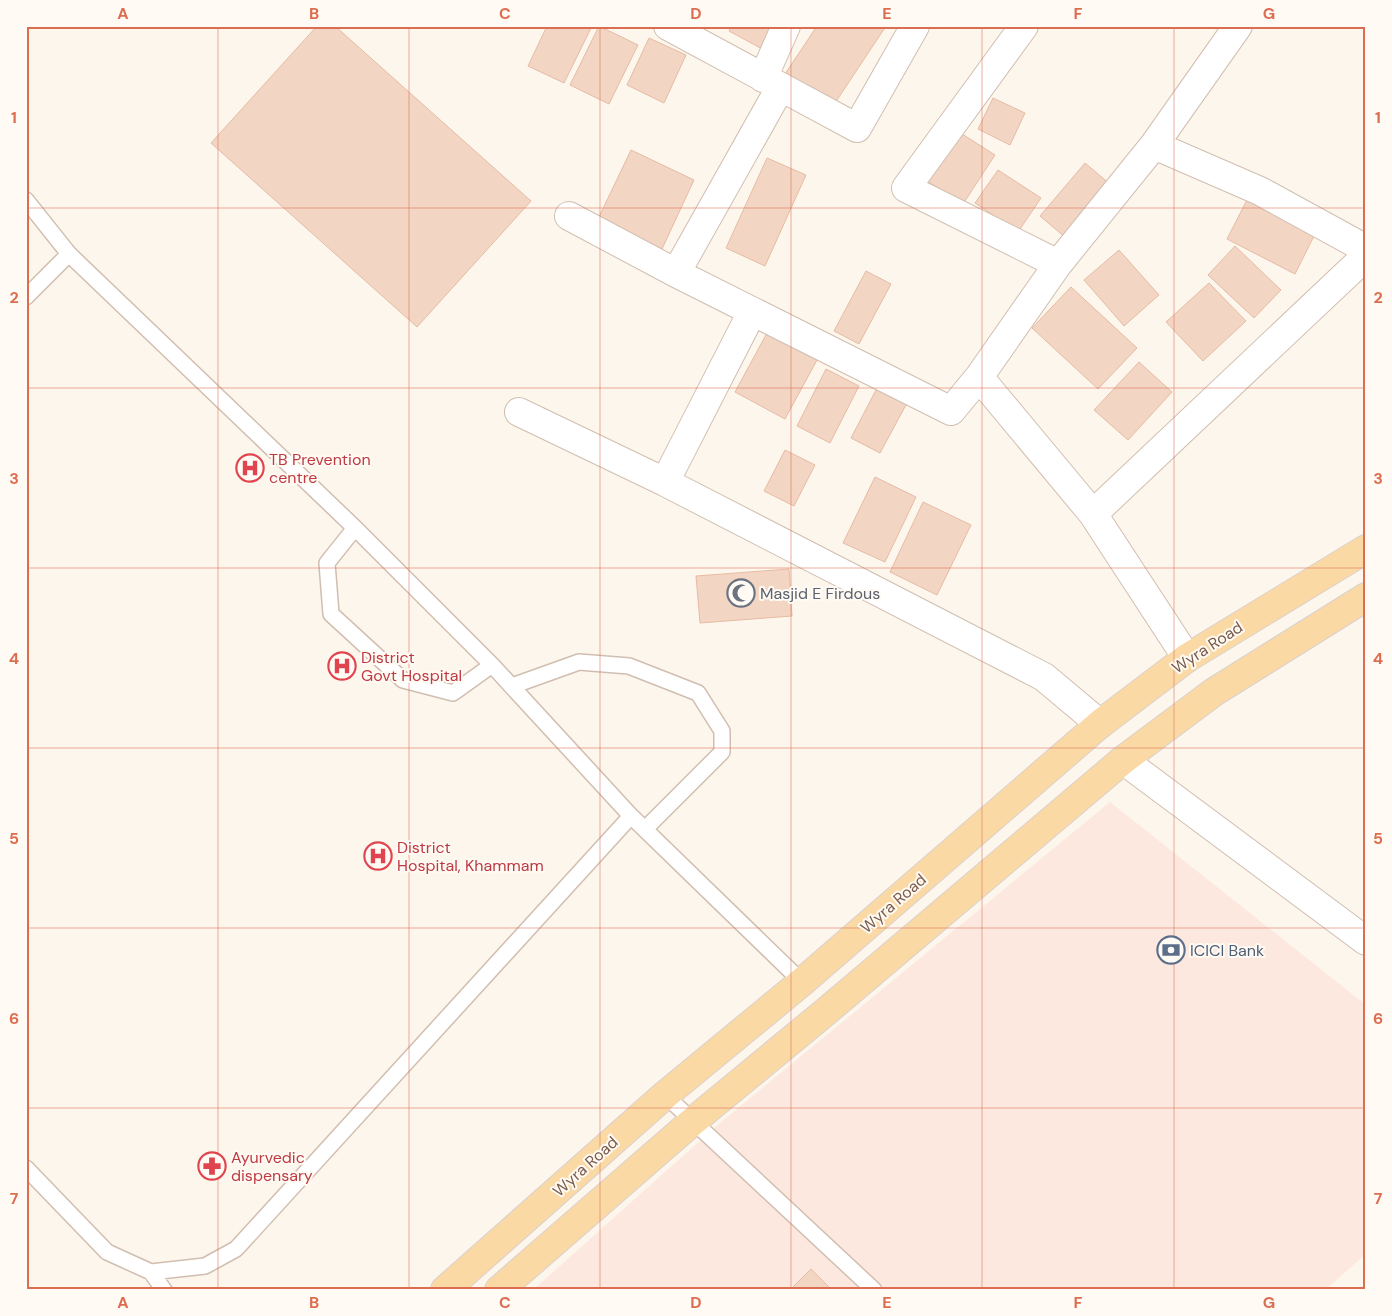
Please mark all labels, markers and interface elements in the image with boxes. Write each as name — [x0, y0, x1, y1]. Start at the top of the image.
text: A — [117, 3, 129, 24]
text: B — [309, 3, 319, 24]
text: C — [499, 3, 511, 24]
text: D — [690, 3, 702, 24]
text: E — [882, 3, 892, 24]
text: F — [1074, 3, 1083, 24]
text: G — [1263, 3, 1275, 24]
text: 1 — [11, 107, 17, 128]
text: 1 — [1375, 107, 1381, 128]
text: 2 — [9, 287, 19, 308]
text: 2 — [1373, 287, 1383, 308]
place label: TB Prevention centre — [269, 449, 371, 488]
hospital icon: TB Prevention centre — [235, 453, 265, 483]
text: 3 — [9, 468, 19, 489]
text: 3 — [1373, 468, 1383, 489]
mosque icon: Masjid E Firdous — [726, 578, 756, 608]
place label: Masjid E Firdous — [760, 583, 880, 604]
street label: Wyra Road — [1168, 617, 1247, 678]
place label: District Govt Hospital — [361, 647, 462, 686]
text: 4 — [9, 648, 19, 669]
text: 4 — [1373, 648, 1383, 669]
hospital icon: District Govt Hospital — [327, 651, 357, 681]
text: 5 — [9, 828, 19, 849]
text: 5 — [1373, 828, 1383, 849]
place label: District Hospital, Khammam — [397, 837, 544, 876]
hospital icon: District Hospital, Khammam — [363, 841, 393, 871]
street label: Wyra Road — [856, 869, 931, 938]
bank icon: ICICI Bank — [1156, 935, 1186, 965]
place label: ICICI Bank — [1190, 940, 1264, 961]
text: 6 — [9, 1008, 19, 1029]
text: 6 — [1373, 1008, 1383, 1029]
street label: Wyra Road — [548, 1132, 622, 1201]
place label: Ayurvedic dispensary — [231, 1147, 313, 1186]
pharmacy icon: Ayurvedic dispensary — [197, 1151, 227, 1181]
text: 7 — [10, 1188, 19, 1209]
text: 7 — [1374, 1188, 1383, 1209]
text: A — [117, 1292, 129, 1313]
text: B — [309, 1292, 319, 1313]
text: C — [499, 1292, 511, 1313]
text: D — [690, 1292, 702, 1313]
text: E — [882, 1292, 892, 1313]
text: F — [1074, 1292, 1083, 1313]
text: G — [1263, 1292, 1275, 1313]

